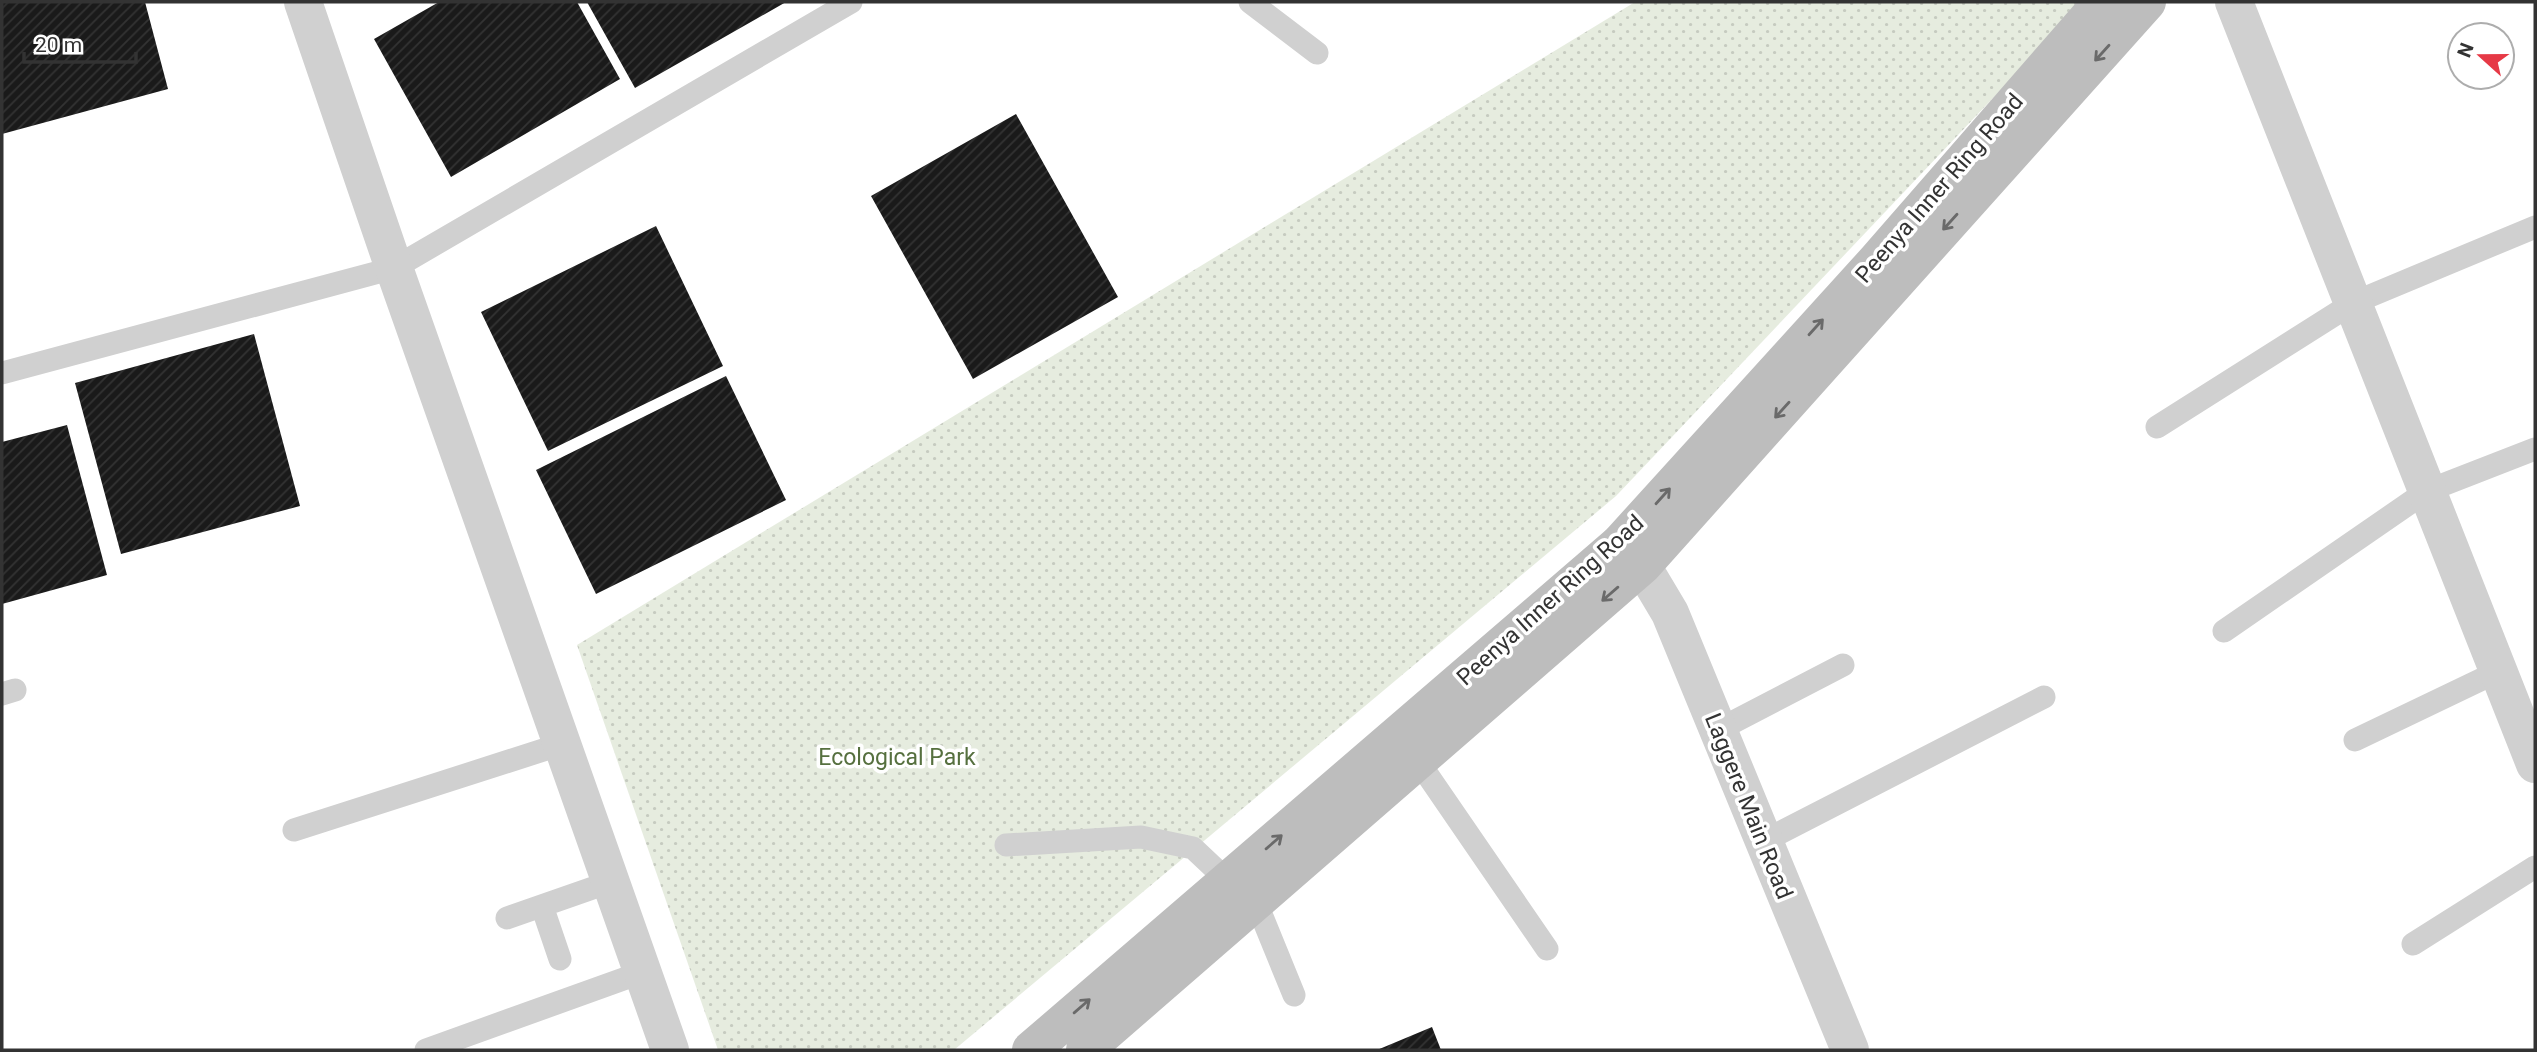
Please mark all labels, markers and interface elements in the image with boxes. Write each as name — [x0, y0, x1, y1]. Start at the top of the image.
scale bar — [24, 21, 136, 65]
north arrow — [2446, 21, 2516, 91]
text: 20 m — [35, 33, 82, 57]
text: N — [2452, 40, 2479, 60]
one-way arrow — [2094, 43, 2110, 61]
street label: Peenya Inner Ring Road — [1850, 88, 2029, 288]
one-way arrow — [1942, 213, 1958, 231]
one-way arrow — [1808, 318, 1824, 336]
one-way arrow — [1774, 401, 1790, 419]
one-way arrow — [1655, 487, 1671, 505]
street label: Peenya Inner Ring Road — [1452, 510, 1649, 691]
one-way arrow — [1601, 586, 1619, 602]
street label: Laggere Main Road — [1699, 709, 1798, 903]
park label: Ecological Park — [818, 744, 976, 771]
one-way arrow — [1264, 834, 1282, 850]
one-way arrow — [1073, 998, 1091, 1014]

